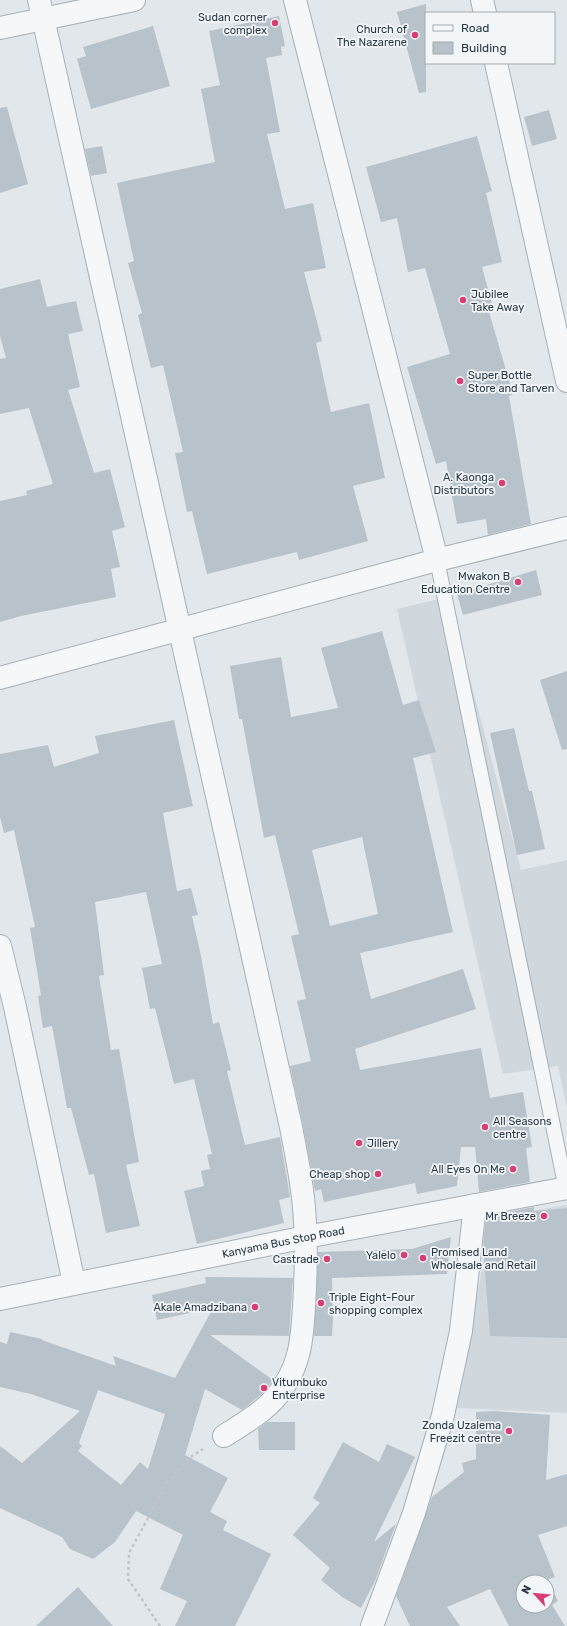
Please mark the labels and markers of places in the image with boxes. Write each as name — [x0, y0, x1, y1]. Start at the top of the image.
place label: Sudan corner complex — [198, 11, 268, 37]
marker: Sudan corner complex — [270, 18, 280, 28]
place label: Church of The Nazarene — [337, 23, 408, 49]
marker: Church of The Nazarene — [410, 30, 420, 40]
place label: Jubilee Take Away — [471, 288, 524, 314]
marker: Jubilee Take Away — [458, 295, 468, 305]
place label: Super Bottle Store and Tarven — [468, 369, 554, 395]
marker: Super Bottle Store and Tarven — [455, 376, 465, 386]
place label: A. Kaonga Distributors — [433, 471, 494, 497]
marker: A. Kaonga Distributors — [497, 478, 507, 488]
place label: Mwakon B Education Centre — [421, 570, 510, 596]
marker: Mwakon B Education Centre — [513, 577, 523, 587]
place label: All Seasons centre — [493, 1115, 552, 1141]
marker: All Seasons centre — [480, 1122, 490, 1132]
place label: Jillery — [367, 1137, 398, 1150]
marker: Jillery — [354, 1138, 364, 1148]
place label: All Eyes On Me — [431, 1163, 505, 1176]
marker: All Eyes On Me — [508, 1164, 518, 1174]
place label: Cheap shop — [309, 1168, 370, 1181]
marker: Cheap shop — [373, 1169, 383, 1179]
place label: Mr Breeze — [485, 1210, 536, 1223]
marker: Mr Breeze — [539, 1211, 549, 1221]
place label: Promised Land Wholesale and Retail — [431, 1246, 536, 1272]
place label: Yalelo — [366, 1249, 396, 1262]
marker: Yalelo — [399, 1250, 409, 1260]
place label: Castrade — [273, 1253, 319, 1266]
marker: Promised Land Wholesale and Retail — [418, 1253, 428, 1263]
marker: Castrade — [322, 1254, 332, 1264]
place label: Triple Eight-Four shopping complex — [329, 1291, 423, 1317]
marker: Triple Eight-Four shopping complex — [316, 1298, 326, 1308]
place label: Akale Amadzibana — [153, 1301, 247, 1314]
marker: Akale Amadzibana — [250, 1302, 260, 1312]
place label: Vitumbuko Enterprise — [272, 1376, 327, 1402]
marker: Vitumbuko Enterprise — [259, 1383, 269, 1393]
place label: Zonda Uzalema Freezit centre — [422, 1419, 501, 1445]
marker: Zonda Uzalema Freezit centre — [504, 1426, 514, 1436]

